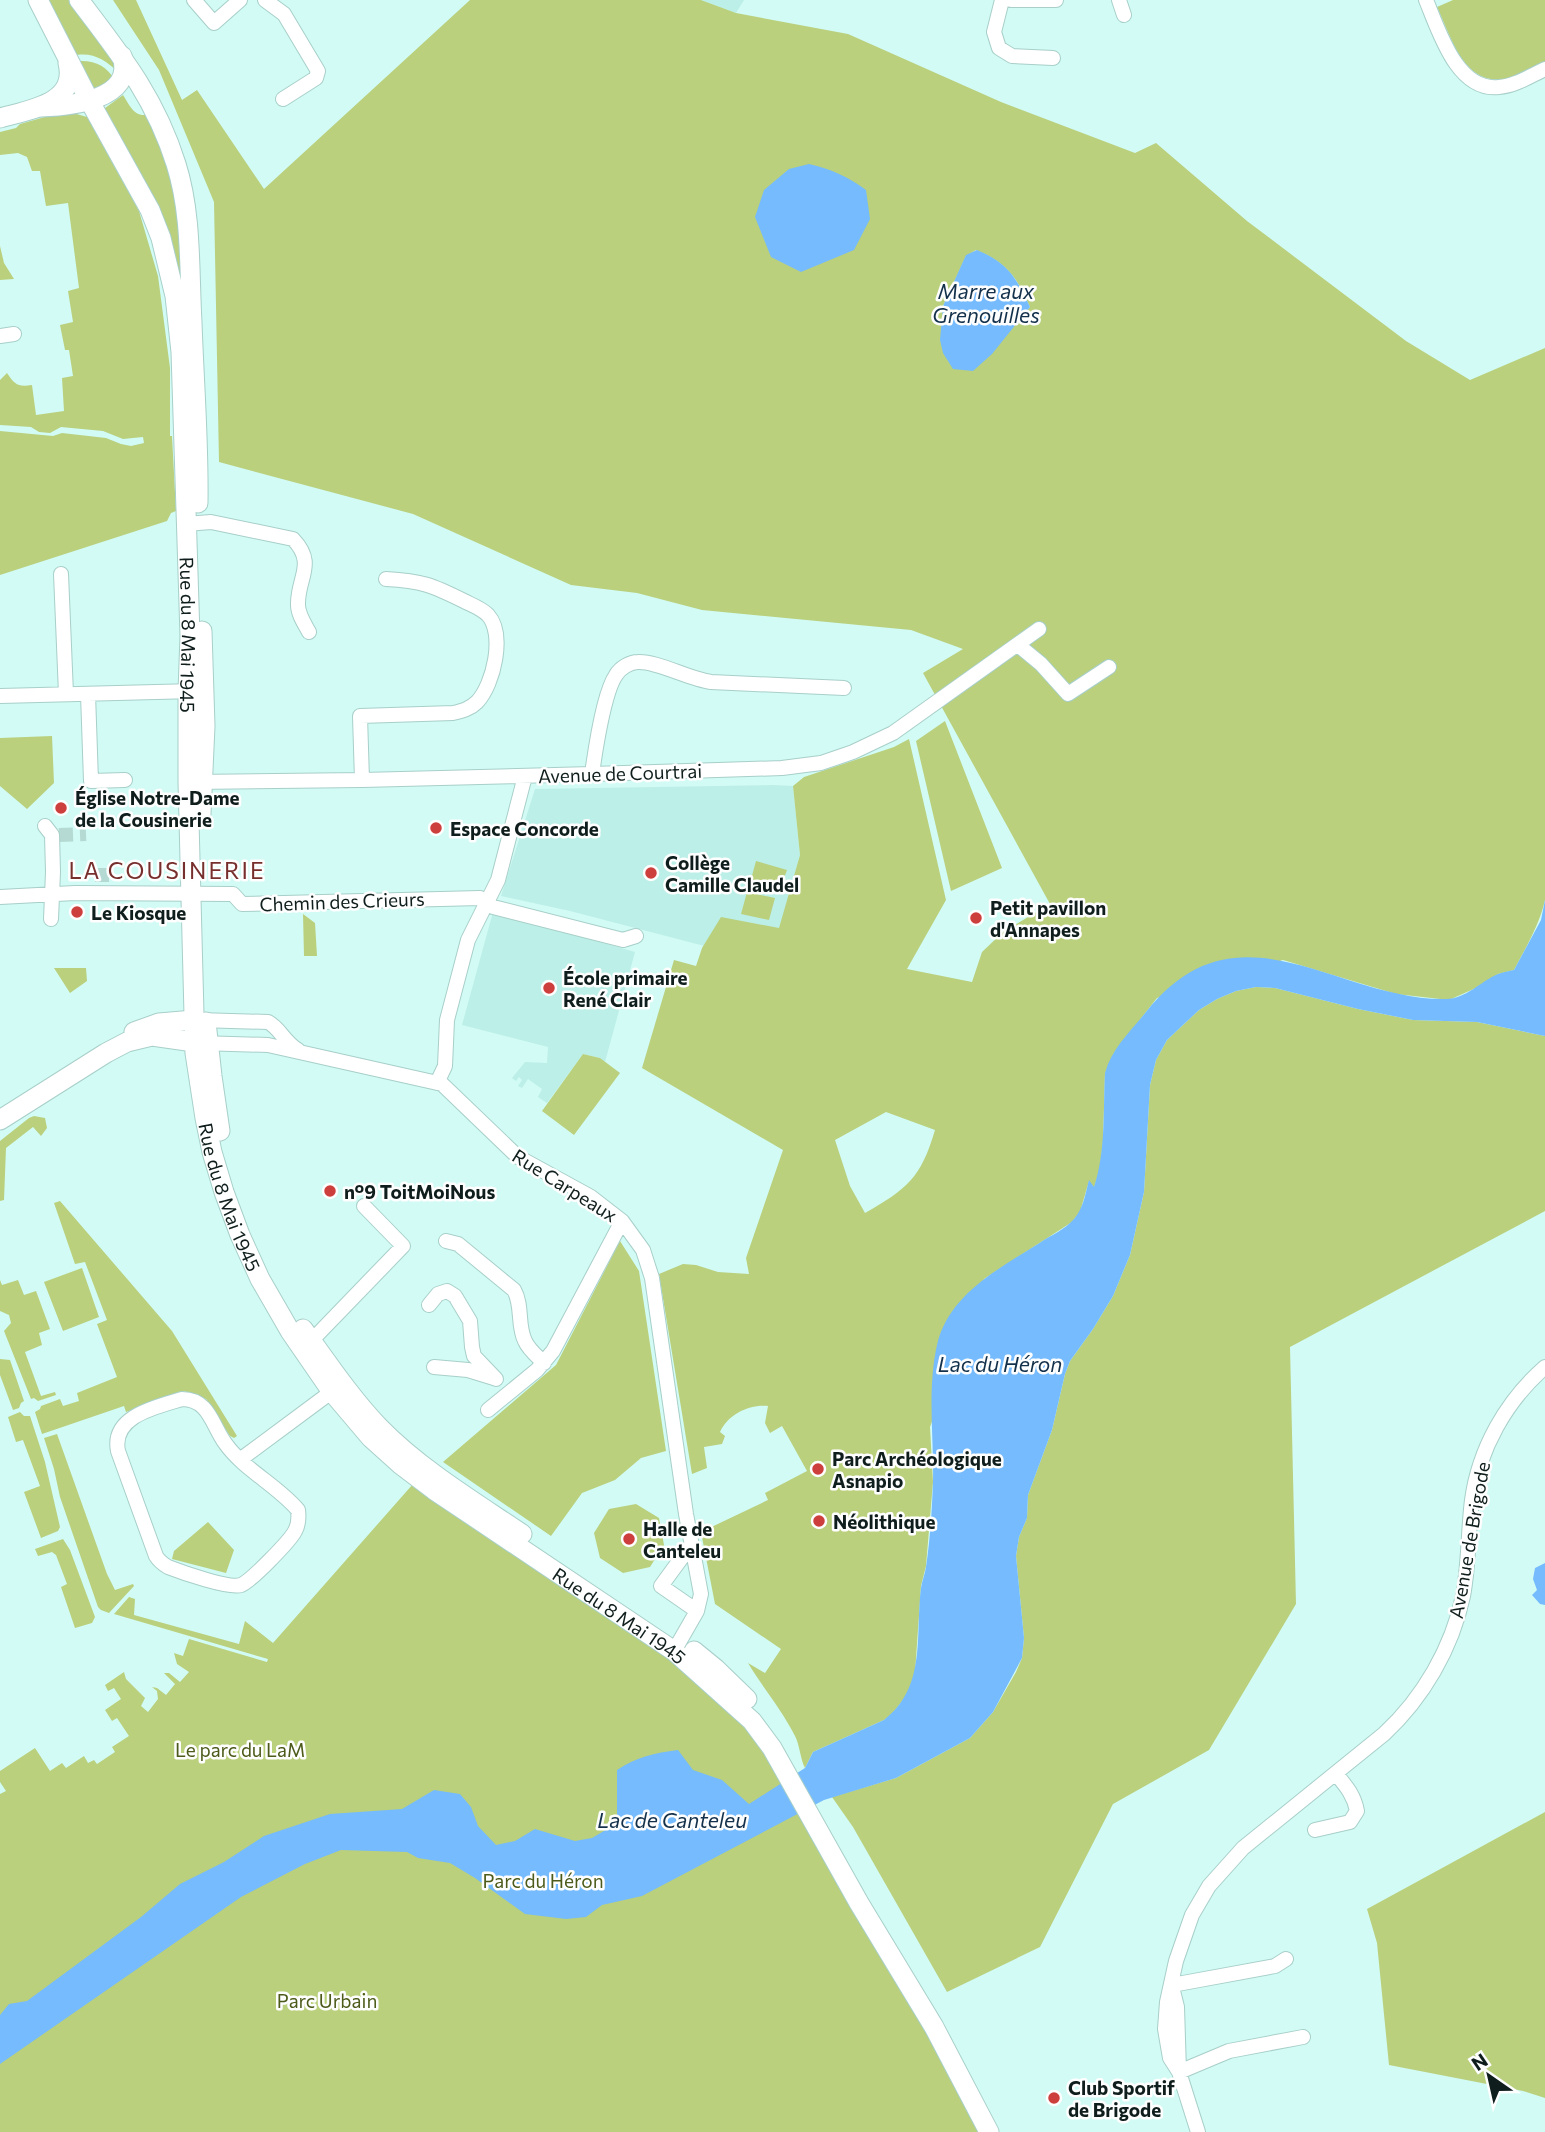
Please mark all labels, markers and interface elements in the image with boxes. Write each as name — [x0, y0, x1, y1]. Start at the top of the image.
water label: Marre aux Grenouilles — [932, 278, 1040, 327]
street label: Rue du 8 Mai 1945 — [176, 556, 202, 713]
street label: Avenue de Courtrai — [538, 759, 702, 787]
place label: Église Notre-Dame de la Cousinerie — [75, 786, 240, 831]
marker: Église Notre-Dame de la Cousinerie — [53, 800, 69, 816]
place label: Espace Concorde — [450, 817, 599, 840]
marker: Espace Concorde — [428, 820, 444, 836]
place label: Collège Camille Claudel — [665, 851, 799, 896]
district label: LA COUSINERIE — [68, 856, 266, 884]
marker: Collège Camille Claudel — [643, 865, 659, 881]
street label: Chemin des Crieurs — [259, 887, 425, 915]
place label: Petit pavillon d'Annapes — [990, 896, 1106, 941]
place label: Le Kiosque — [91, 901, 186, 924]
marker: Le Kiosque — [69, 904, 85, 920]
marker: Petit pavillon d'Annapes — [968, 910, 984, 926]
place label: École primaire René Clair — [563, 966, 688, 1011]
marker: École primaire René Clair — [541, 980, 557, 996]
street label: Rue du 8 Mai 1945 — [195, 1121, 266, 1275]
street label: Rue Carpeaux — [508, 1144, 622, 1226]
place label: n°9 ToitMoiNous — [344, 1180, 495, 1203]
marker: n°9 ToitMoiNous — [322, 1183, 338, 1199]
water label: Lac du Héron — [938, 1351, 1062, 1376]
place label: Parc Archéologique Asnapio — [832, 1447, 1002, 1492]
street label: Avenue de Brigode — [1444, 1460, 1494, 1620]
marker: Parc Archéologique Asnapio — [810, 1461, 826, 1477]
place label: Néolithique — [833, 1510, 935, 1533]
marker: Néolithique — [811, 1513, 827, 1529]
place label: Halle de Canteleu — [643, 1517, 721, 1562]
marker: Halle de Canteleu — [621, 1531, 637, 1547]
street label: Rue du 8 Mai 1945 — [549, 1562, 691, 1668]
park label: Le parc du LaM — [175, 1738, 305, 1761]
water label: Lac de Canteleu — [597, 1807, 747, 1832]
park label: Parc du Héron — [482, 1869, 604, 1892]
park label: Parc Urbain — [277, 1989, 377, 2012]
north arrow — [1454, 2041, 1524, 2111]
text: N — [1467, 2048, 1492, 2075]
place label: Club Sportif de Brigode — [1068, 2076, 1175, 2121]
marker: Club Sportif de Brigode — [1046, 2090, 1062, 2106]

